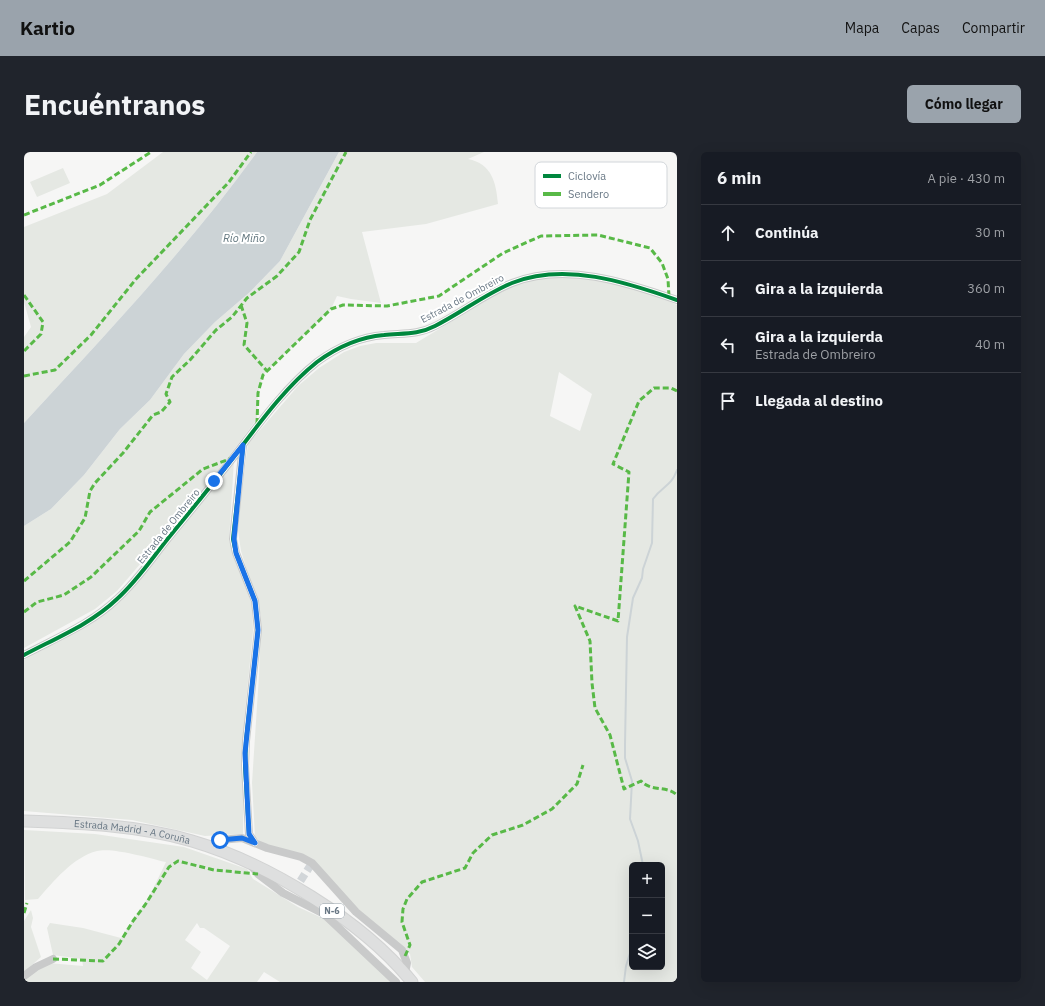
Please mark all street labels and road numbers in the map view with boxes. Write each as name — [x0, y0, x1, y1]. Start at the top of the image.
street label: Estrada de Ombreiro — [418, 271, 507, 326]
street label: Estrada de Ombreiro — [134, 486, 203, 566]
street label: Estrada Madrid - A Coruña — [74, 817, 193, 847]
road number: N-6 — [320, 904, 344, 918]

